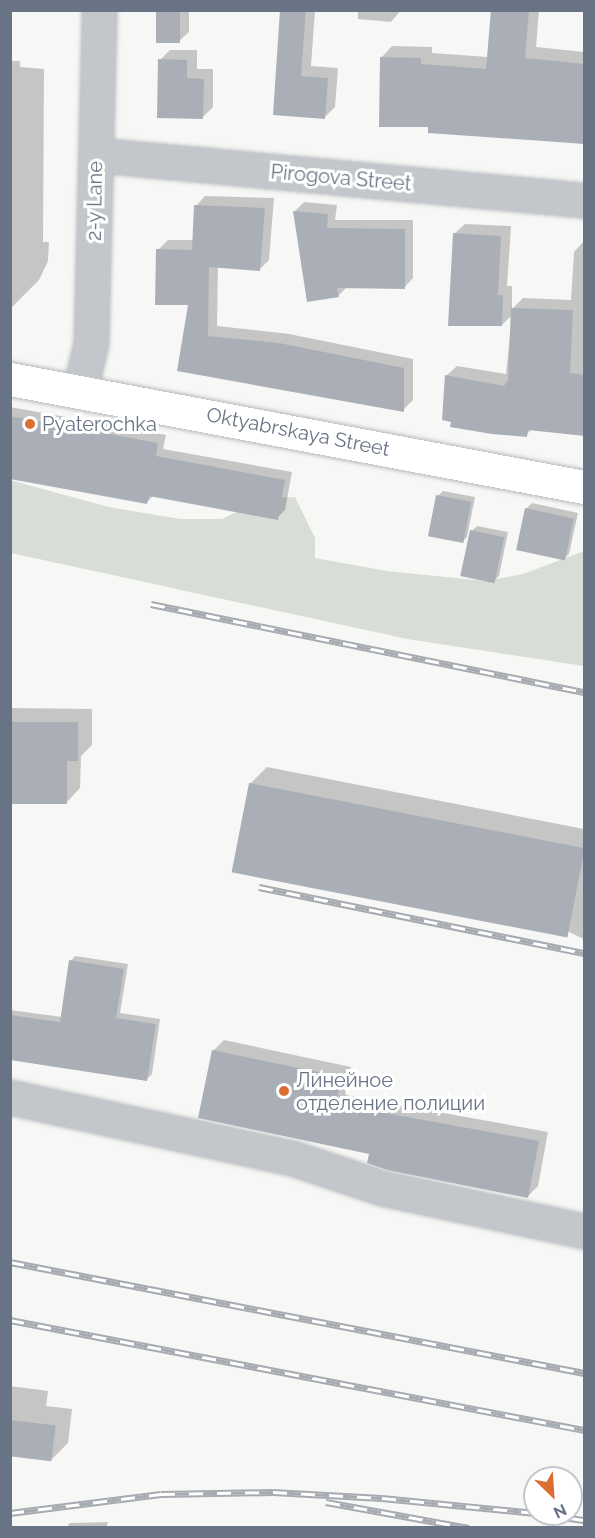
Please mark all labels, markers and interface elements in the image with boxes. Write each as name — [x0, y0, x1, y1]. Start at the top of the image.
street label: Pirogova Street — [270, 160, 412, 196]
street label: 2-y Lane — [82, 161, 108, 241]
street label: Oktyabrskaya Street — [204, 402, 392, 462]
place label: Pyaterochka — [42, 412, 157, 436]
marker: Pyaterochka — [23, 417, 37, 431]
place label: Линейное отделение полиции — [296, 1068, 485, 1115]
marker: Линейное отделение полиции — [277, 1084, 291, 1098]
north arrow — [523, 1466, 583, 1526]
text: N — [550, 1500, 570, 1522]

